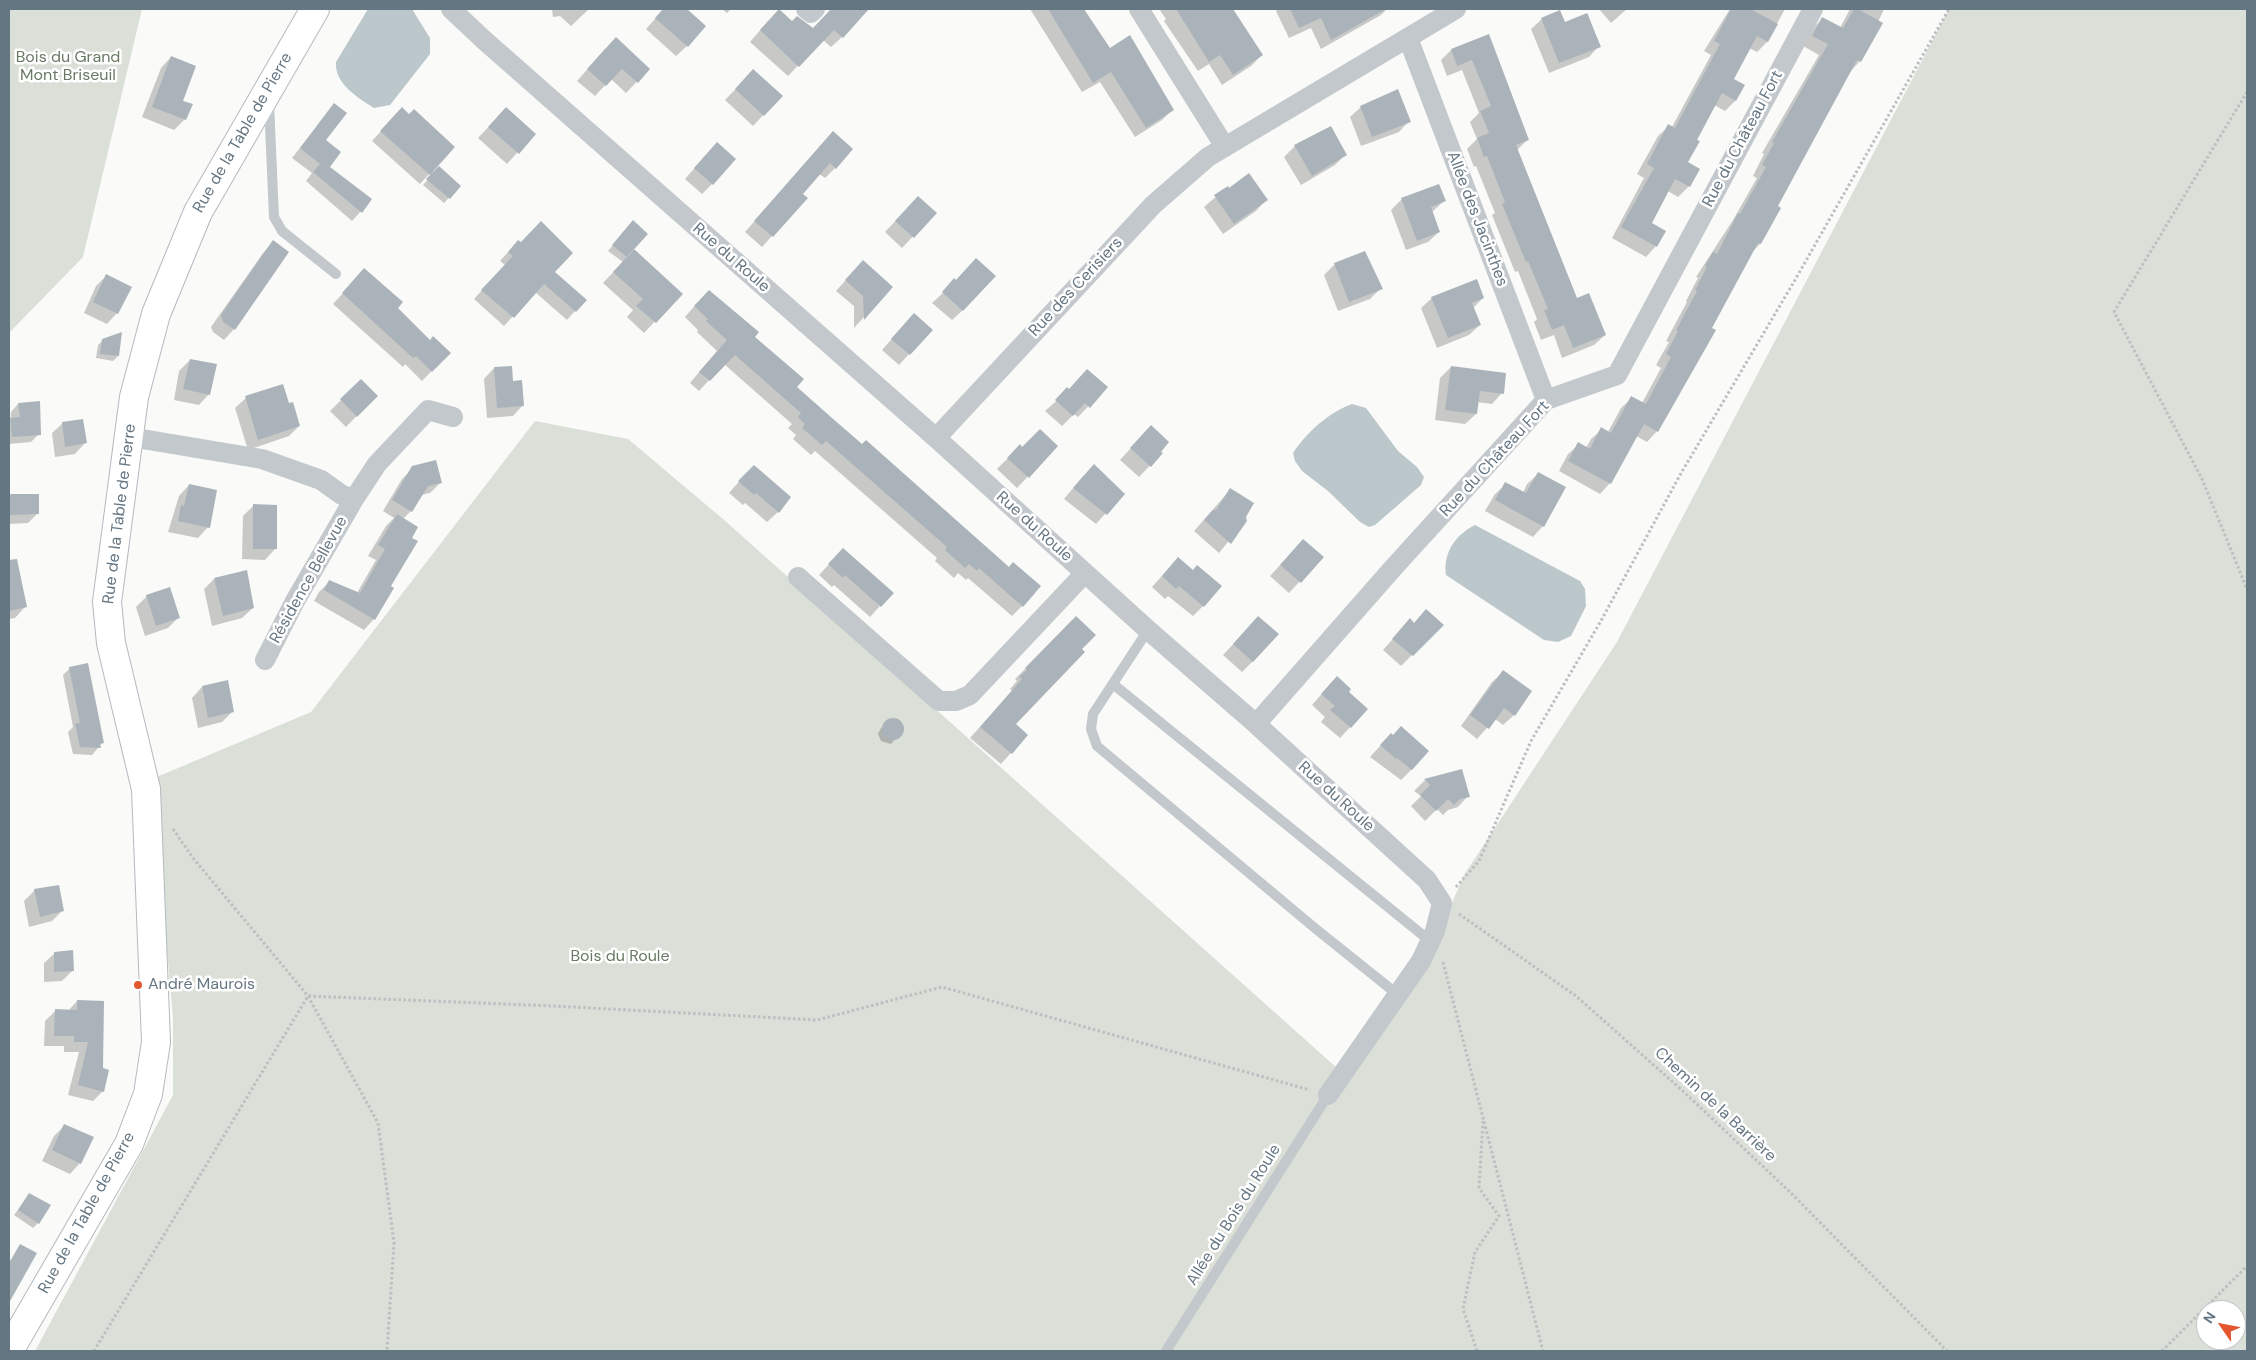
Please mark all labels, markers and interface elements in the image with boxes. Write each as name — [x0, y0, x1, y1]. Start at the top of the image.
park label: Bois du Grand Mont Briseuil — [16, 48, 120, 86]
street label: Rue de la Table de Pierre — [189, 50, 297, 216]
street label: Rue du Château Fort — [1699, 67, 1787, 211]
street label: Allée des Jacinthes — [1442, 149, 1512, 289]
street label: Rue du Roule — [689, 219, 773, 297]
street label: Rue des Cerisiers — [1025, 233, 1127, 341]
street label: Rue du Château Fort — [1436, 397, 1554, 521]
street label: Rue de la Table de Pierre — [99, 423, 141, 605]
street label: Rue du Roule — [992, 488, 1076, 566]
street label: Résidence Bellevue — [266, 513, 352, 647]
street label: Rue du Roule — [1294, 758, 1378, 836]
park label: Bois du Roule — [570, 947, 670, 967]
place label: André Maurois — [148, 975, 255, 995]
marker: André Maurois — [132, 979, 144, 991]
street label: Chemin de la Barrière — [1650, 1044, 1780, 1166]
street label: Rue de la Table de Pierre — [35, 1129, 139, 1297]
street label: Allée du Bois du Roule — [1183, 1141, 1285, 1289]
north arrow — [2196, 1300, 2246, 1350]
text: N — [2199, 1308, 2220, 1327]

